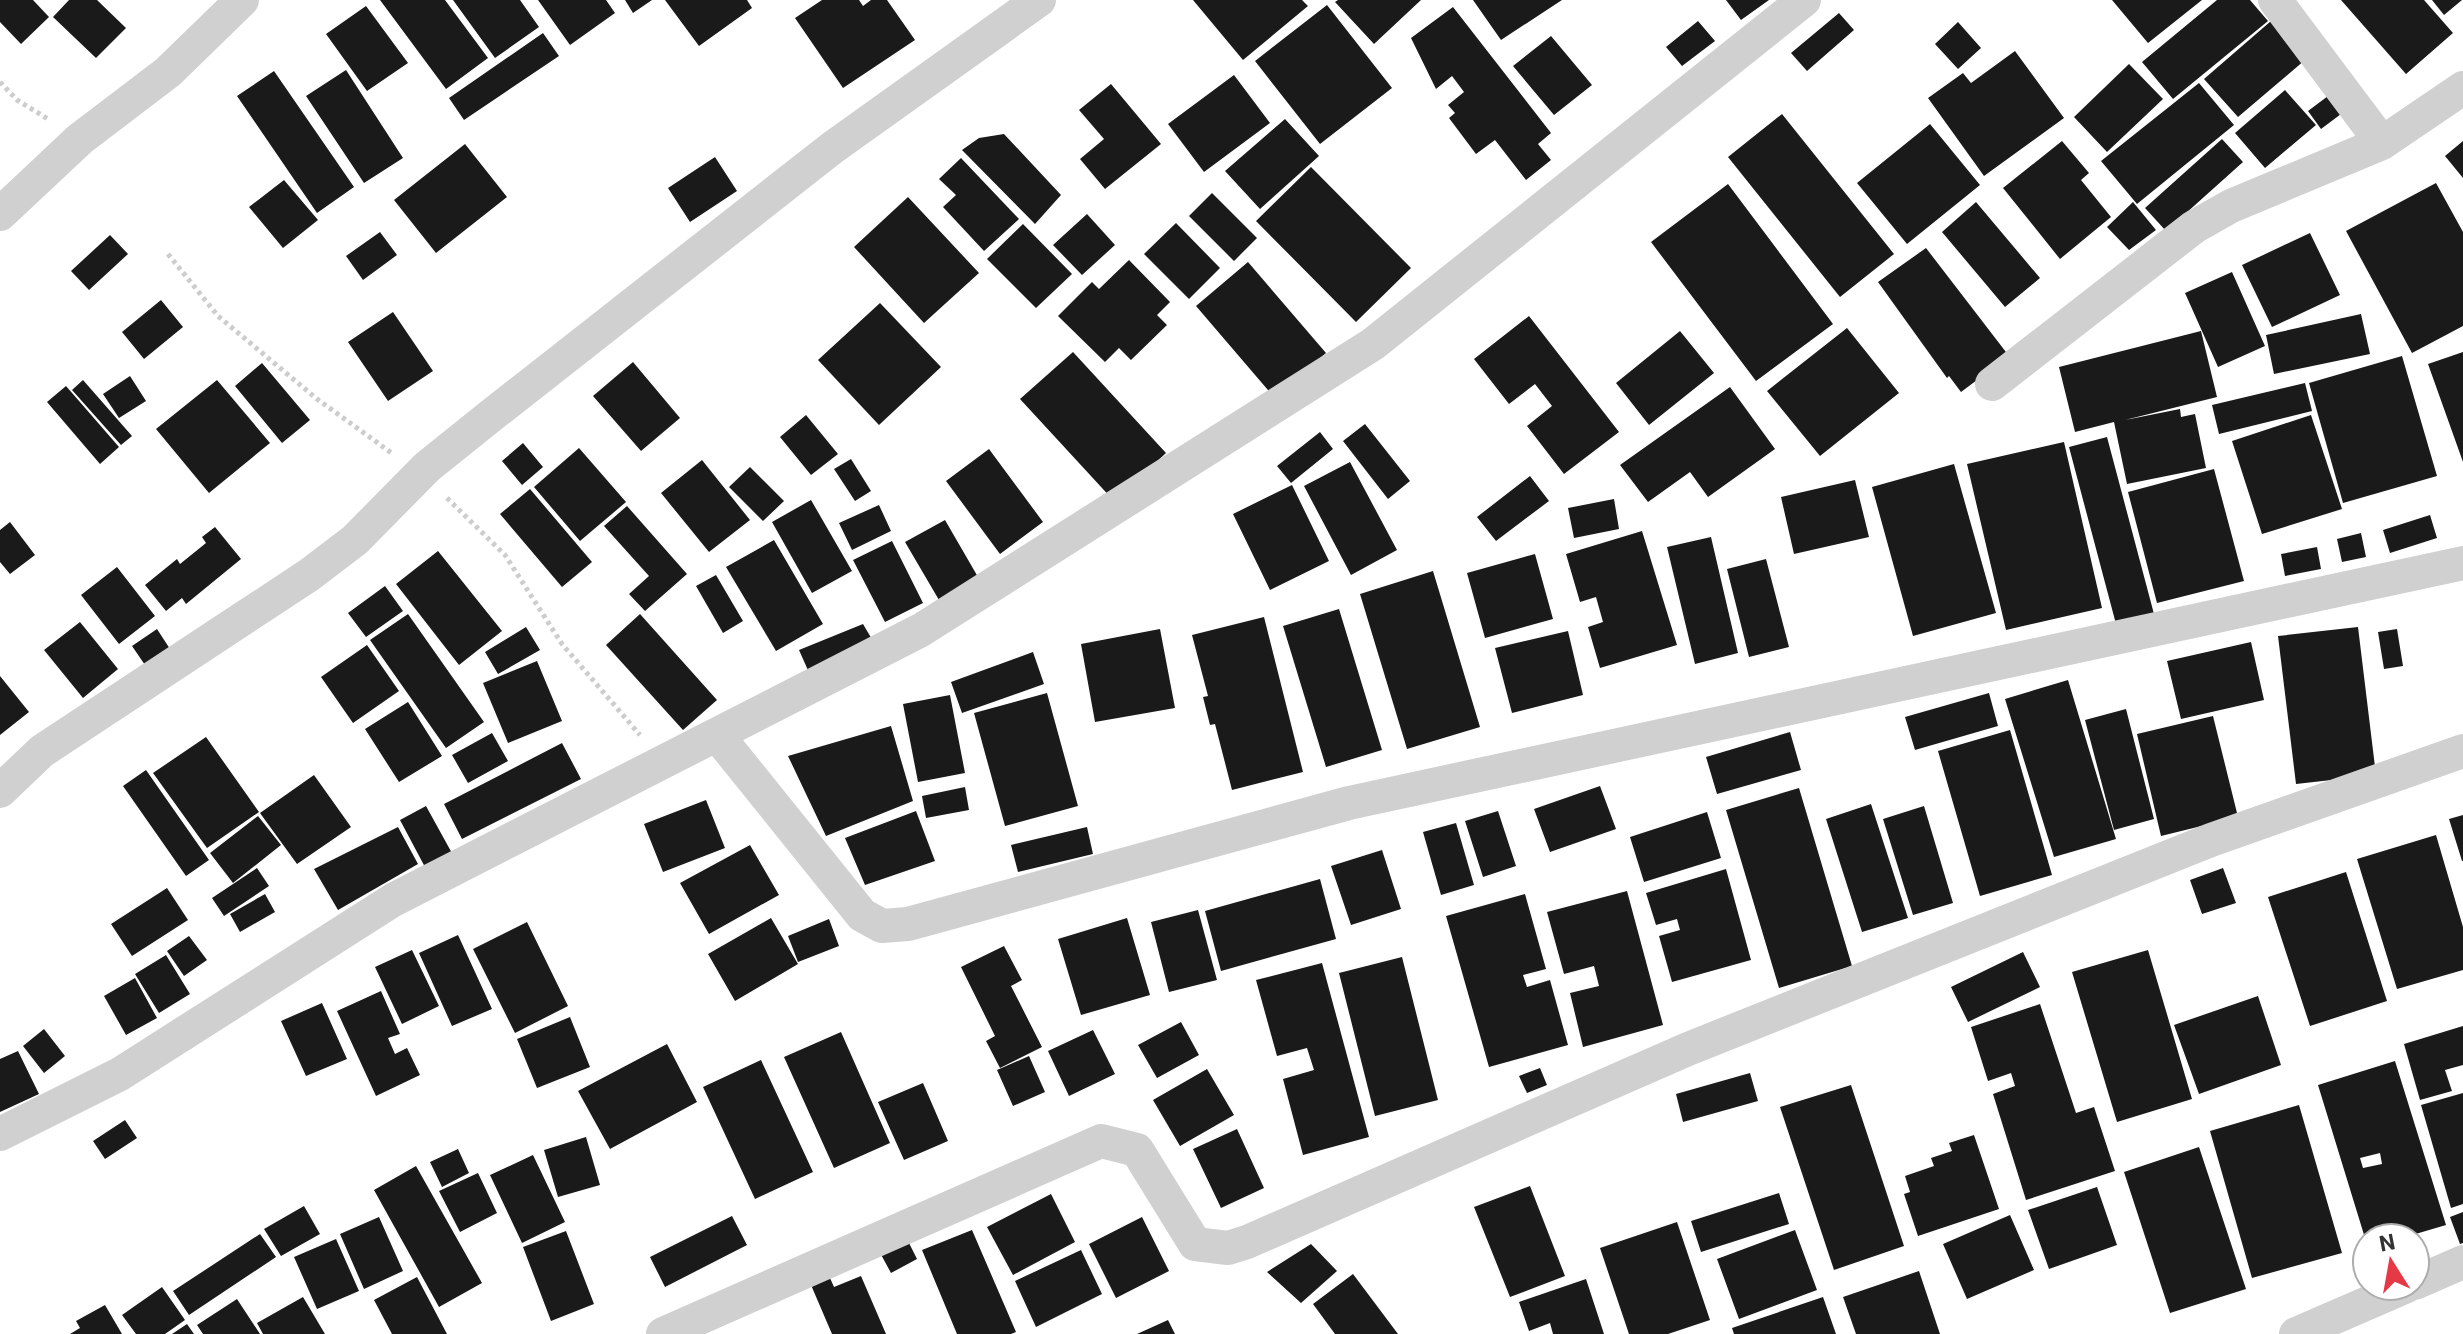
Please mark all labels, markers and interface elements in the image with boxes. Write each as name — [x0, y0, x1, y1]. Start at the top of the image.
north arrow — [2351, 1222, 2431, 1302]
text: N — [2377, 1229, 2397, 1257]

